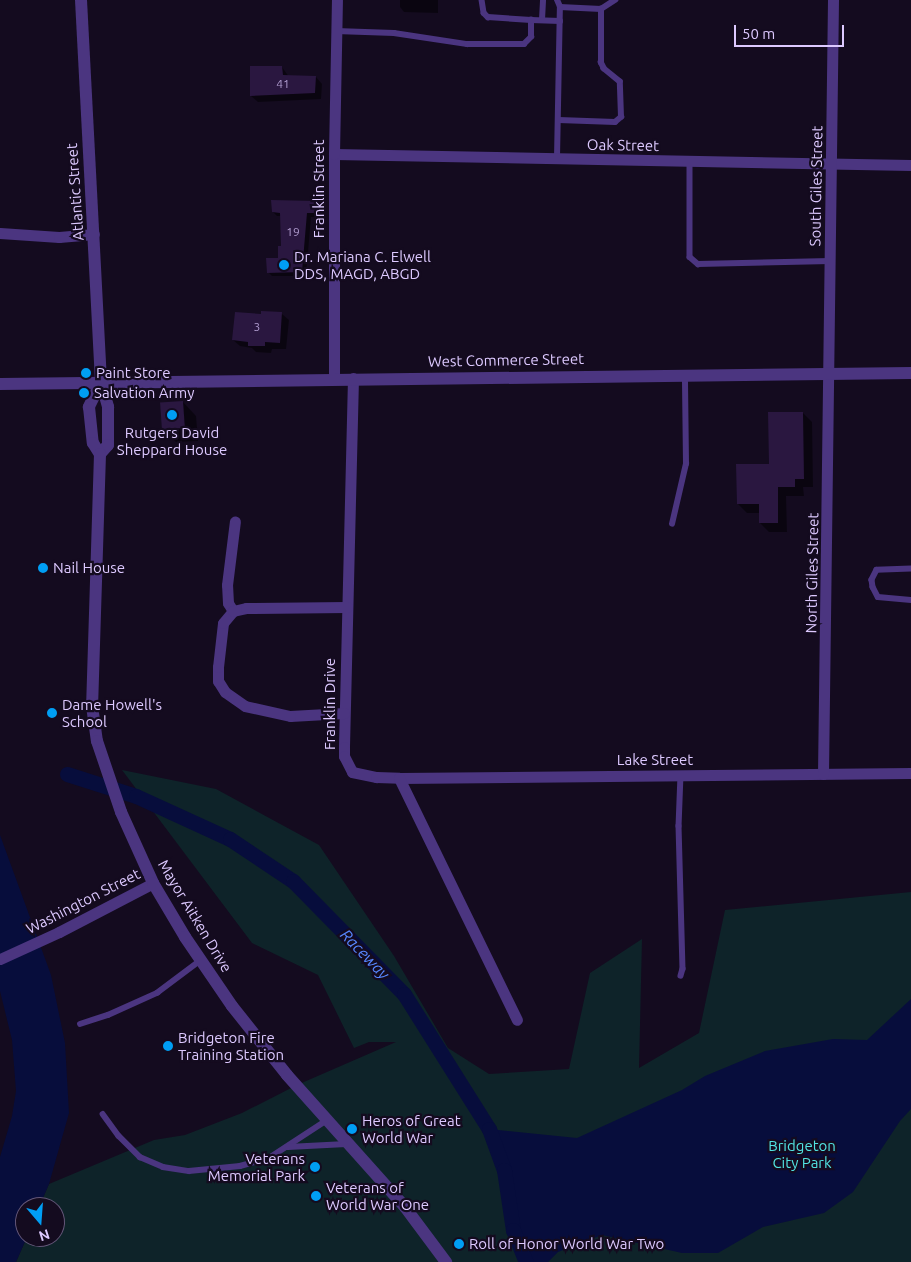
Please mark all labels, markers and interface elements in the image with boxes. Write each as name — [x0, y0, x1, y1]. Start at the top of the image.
scale bar — [736, 15, 846, 47]
text: 50 m — [742, 25, 775, 42]
house number: 41 — [276, 77, 290, 91]
street label: South Giles Street — [806, 125, 826, 247]
street label: Oak Street — [587, 135, 659, 155]
street label: Franklin Street — [310, 140, 328, 238]
street label: Atlantic Street — [63, 143, 87, 241]
house number: 19 — [286, 225, 300, 239]
place label: Dr. Mariana C. Elwell DDS, MAGD, ABGD — [294, 247, 431, 282]
marker: Dr. Mariana C. Elwell DDS, MAGD, ABGD — [278, 259, 290, 271]
house number: 3 — [254, 320, 260, 334]
street label: West Commerce Street — [428, 350, 584, 370]
place label: Paint Store — [96, 364, 171, 382]
marker: Paint Store — [80, 367, 92, 379]
place label: Salvation Army — [94, 384, 194, 402]
marker: Salvation Army — [78, 387, 90, 399]
marker: Rutgers David Sheppard House — [166, 409, 178, 421]
place label: Rutgers David Sheppard House — [117, 423, 227, 458]
street label: North Giles Street — [802, 513, 822, 633]
place label: Nail House — [53, 559, 125, 577]
marker: Nail House — [37, 562, 49, 574]
street label: Franklin Drive — [321, 658, 339, 750]
place label: Dame Howell's School — [62, 695, 162, 730]
marker: Dame Howell's School — [46, 707, 58, 719]
street label: Lake Street — [617, 751, 693, 769]
street label: Mayor Aitken Drive — [154, 856, 236, 976]
street label: Washington Street — [23, 864, 143, 938]
water label: Raceway — [336, 925, 394, 983]
place label: Bridgeton Fire Training Station — [178, 1028, 284, 1063]
marker: Bridgeton Fire Training Station — [162, 1040, 174, 1052]
place label: Heros of Great World War — [362, 1111, 461, 1146]
marker: Heros of Great World War — [346, 1123, 358, 1135]
park label: Bridgeton City Park — [768, 1136, 836, 1171]
place label: Veterans Memorial Park — [208, 1149, 305, 1184]
marker: Veterans Memorial Park — [309, 1161, 321, 1173]
place label: Veterans of World War One — [326, 1178, 429, 1213]
marker: Veterans of World War One — [310, 1190, 322, 1202]
north arrow — [15, 1197, 65, 1247]
text: N — [37, 1226, 52, 1245]
place label: Roll of Honor World War Two — [469, 1235, 664, 1253]
marker: Roll of Honor World War Two — [453, 1238, 465, 1250]

